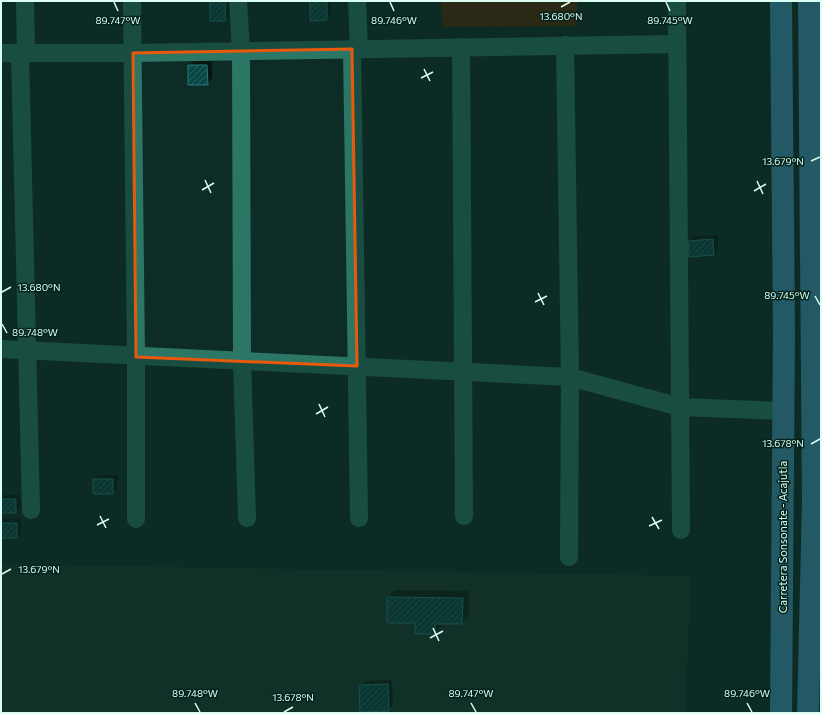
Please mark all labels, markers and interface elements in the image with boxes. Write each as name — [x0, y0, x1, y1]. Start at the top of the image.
text: 13.680°N — [540, 10, 582, 22]
text: 89.747°W — [96, 14, 140, 26]
text: 89.746°W — [371, 14, 417, 26]
text: 89.745°W — [647, 14, 693, 26]
text: 13.679°N — [762, 155, 804, 167]
text: 13.680°N — [18, 281, 60, 293]
text: 89.745°W — [764, 289, 810, 301]
text: 89.748°W — [12, 326, 58, 338]
text: 13.678°N — [762, 437, 804, 449]
street label: Carretera Sonsonate - Acajutla — [776, 461, 789, 613]
text: 13.679°N — [18, 563, 60, 575]
text: 89.748°W — [172, 687, 218, 699]
text: 89.747°W — [449, 687, 493, 699]
text: 89.746°W — [724, 687, 770, 699]
text: 13.678°N — [272, 691, 314, 703]

